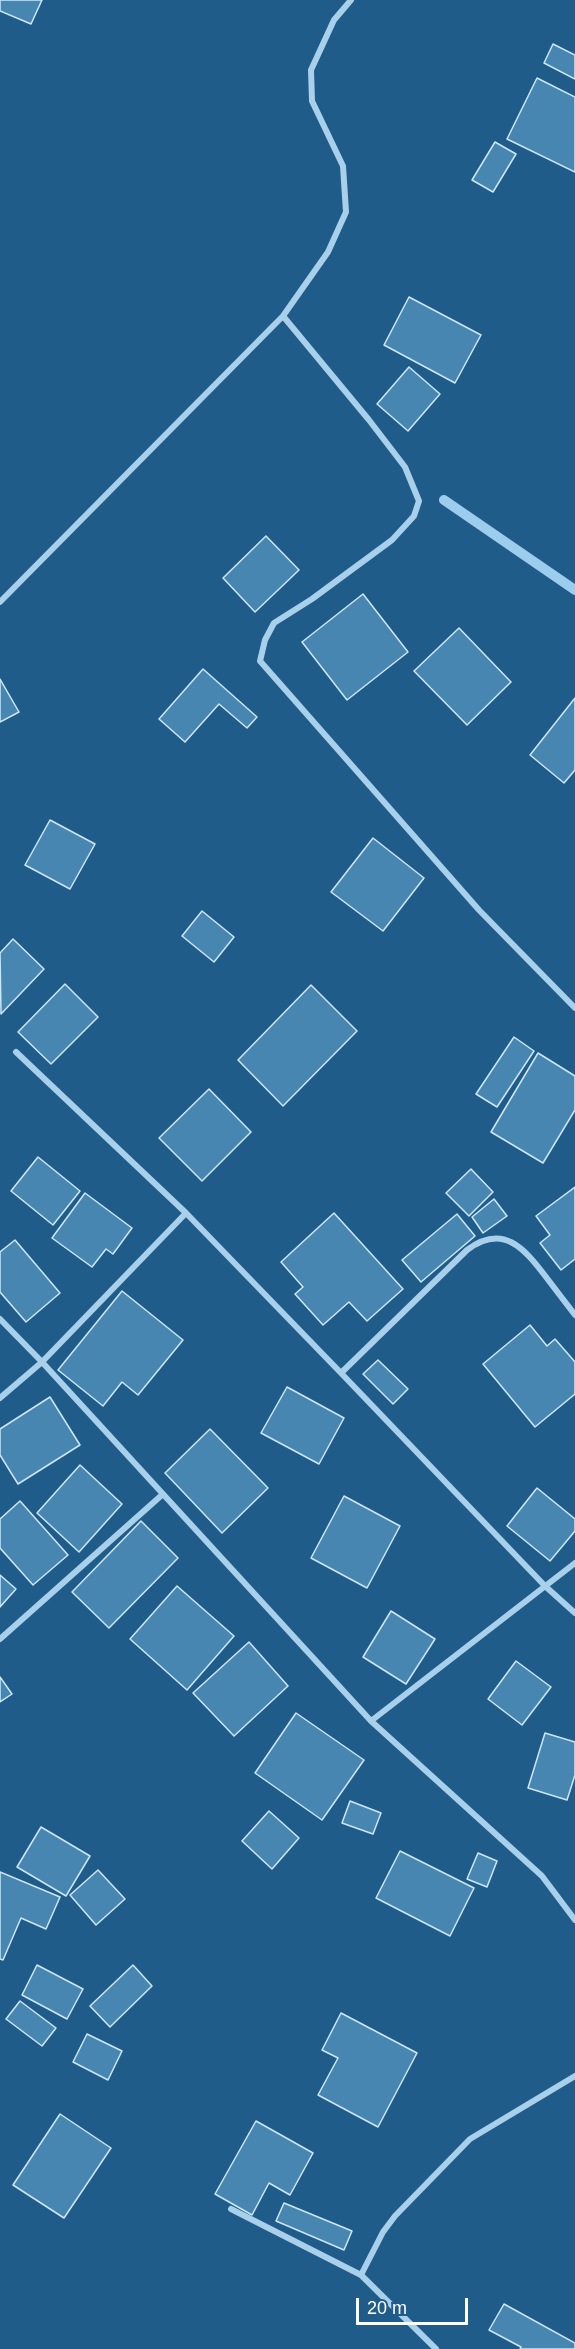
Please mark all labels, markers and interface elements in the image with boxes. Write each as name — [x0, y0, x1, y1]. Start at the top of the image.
scale bar — [359, 2286, 472, 2324]
text: 20 m — [367, 2298, 407, 2318]

